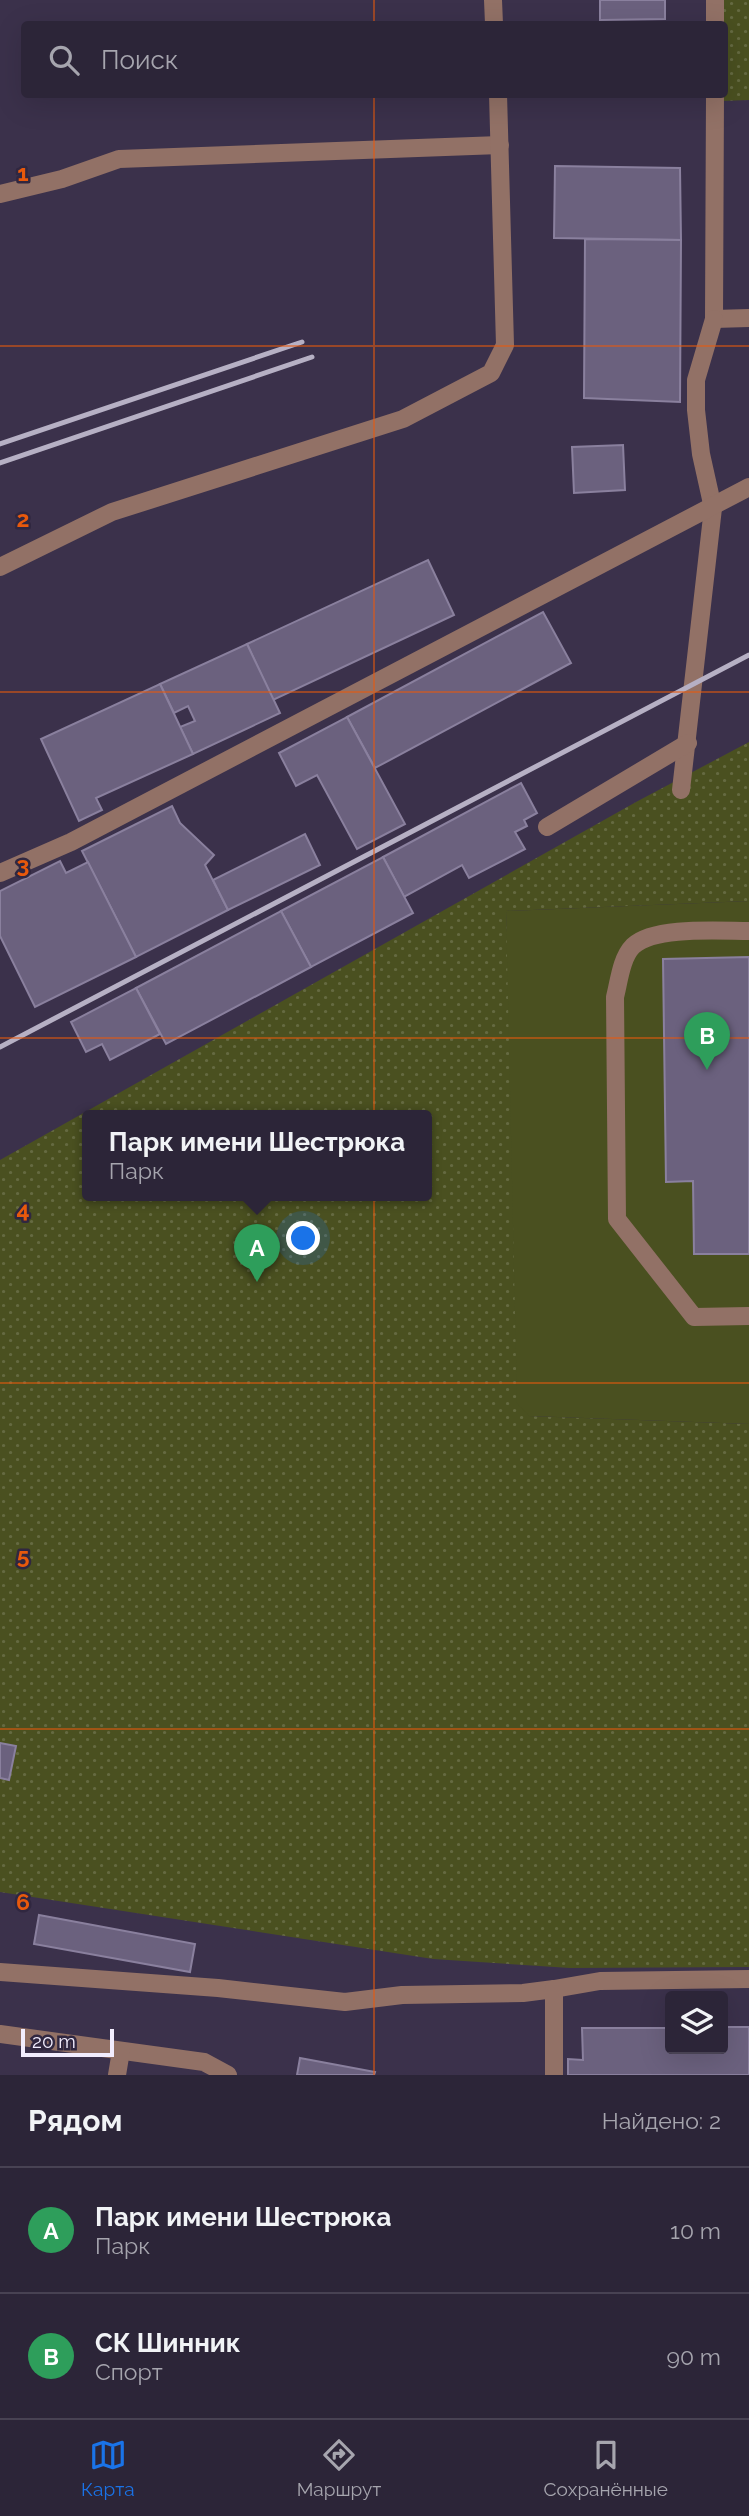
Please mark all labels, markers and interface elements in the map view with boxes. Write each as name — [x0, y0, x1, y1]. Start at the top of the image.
search box — [21, 21, 728, 98]
icon: search — [45, 41, 83, 79]
text: Поиск — [101, 45, 178, 75]
text: 1 — [17, 159, 29, 186]
text: 2 — [17, 505, 29, 532]
text: 3 — [17, 851, 29, 878]
pin: B — [684, 1012, 730, 1070]
popup — [82, 1110, 432, 1201]
text: Парк имени Шестрюка — [109, 1127, 405, 1157]
text: Парк — [109, 1157, 164, 1184]
text: 4 — [16, 1196, 30, 1223]
your location — [286, 1221, 320, 1255]
pin: A — [234, 1224, 280, 1282]
text: 5 — [17, 1542, 30, 1569]
text: 6 — [16, 1888, 30, 1915]
map controls — [665, 1991, 728, 2054]
button: layers — [665, 1991, 728, 2054]
scale bar — [21, 2026, 114, 2058]
text: 20 m — [32, 2030, 76, 2052]
text: Рядом — [28, 2103, 122, 2138]
text: Найдено: 2 — [602, 2107, 721, 2134]
text: Парк имени Шестрюка — [95, 2202, 391, 2232]
text: A — [43, 2217, 59, 2244]
text: 10 m — [670, 2217, 721, 2244]
text: Парк — [95, 2232, 150, 2259]
text: СК Шинник — [95, 2328, 241, 2358]
text: B — [43, 2343, 59, 2370]
text: 90 m — [666, 2343, 721, 2370]
text: Спорт — [95, 2358, 163, 2385]
tab: Карта — [81, 2436, 135, 2500]
tab: Маршрут — [297, 2436, 381, 2500]
tab: Сохранённые — [543, 2436, 668, 2500]

